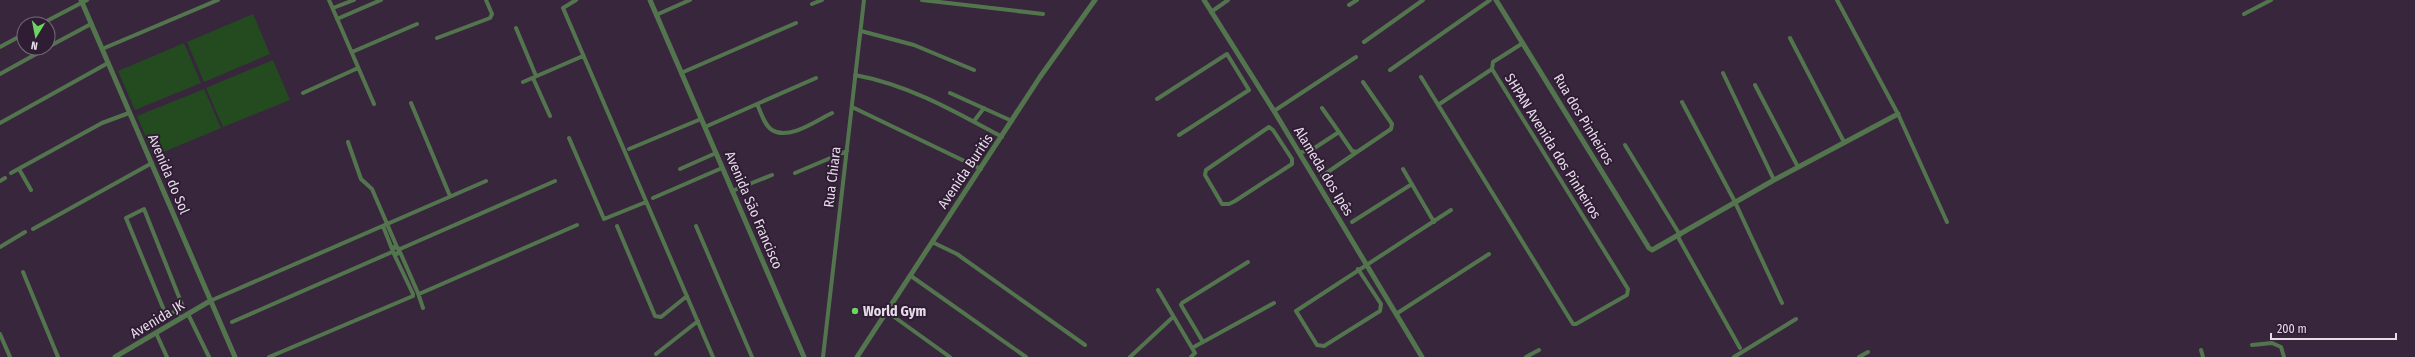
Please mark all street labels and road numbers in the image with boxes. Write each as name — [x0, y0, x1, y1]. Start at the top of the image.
street label: SHPAN Avenida dos Pinheiros — [1501, 70, 1604, 222]
street label: Rua dos Pinheiros — [1550, 71, 1617, 168]
street label: Alameda dos Ipês — [1290, 123, 1357, 219]
street label: Avenida Buritis — [934, 131, 997, 212]
street label: Avenida do Sol — [144, 132, 193, 217]
street label: Rua Chiara — [820, 146, 845, 208]
street label: Avenida São Francisco — [721, 149, 786, 272]
street label: Avenida JK — [127, 296, 188, 342]

